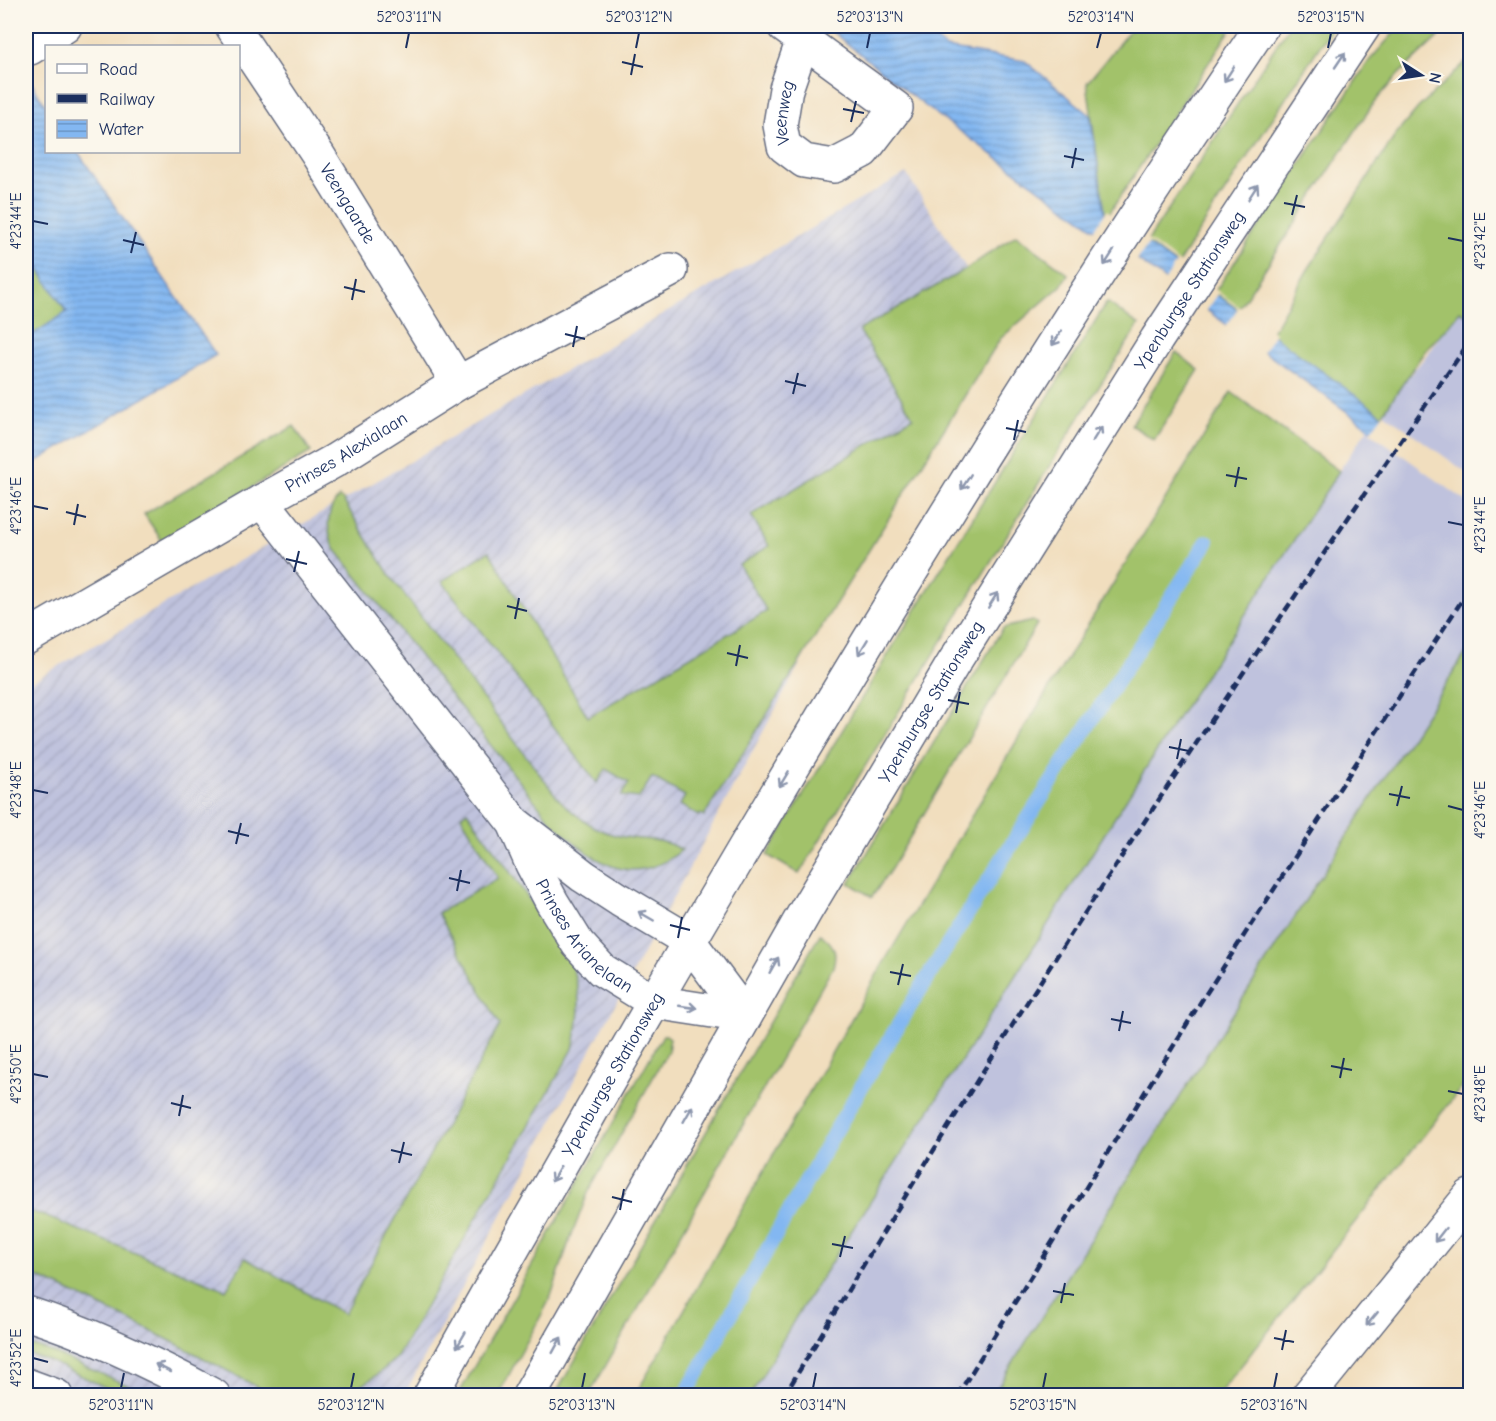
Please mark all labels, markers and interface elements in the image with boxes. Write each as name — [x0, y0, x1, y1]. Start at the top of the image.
text: 52°03'11"N — [376, 8, 442, 26]
text: 52°03'12"N — [605, 8, 673, 26]
text: 52°03'13"N — [837, 8, 903, 26]
text: 52°03'14"N — [1068, 8, 1134, 26]
text: 52°03'15"N — [1297, 8, 1365, 26]
legend — [45, 45, 240, 153]
north arrow — [1391, 45, 1451, 105]
one-way arrow — [1334, 52, 1346, 69]
text: Road — [99, 59, 138, 80]
one-way arrow — [1223, 65, 1235, 82]
text: N — [1425, 71, 1445, 85]
street label: Veenweg — [770, 77, 799, 147]
text: Railway — [99, 89, 156, 110]
text: Water — [99, 119, 144, 140]
street label: Veengaarde — [315, 160, 380, 248]
one-way arrow — [1247, 184, 1259, 200]
text: 4°23'44"E — [7, 192, 25, 250]
street label: Ypenburgse Stationsweg — [1130, 207, 1250, 374]
text: 4°23'42"E — [1471, 212, 1489, 270]
one-way arrow — [1103, 249, 1115, 265]
one-way arrow — [1051, 329, 1063, 346]
street label: Prinses Alexialaan — [281, 408, 411, 497]
one-way arrow — [1091, 426, 1103, 443]
one-way arrow — [959, 473, 971, 490]
text: 4°23'46"E — [7, 477, 25, 535]
text: 4°23'44"E — [1471, 496, 1489, 554]
one-way arrow — [988, 592, 1000, 609]
street label: Ypenburgse Stationsweg — [874, 617, 988, 787]
one-way arrow — [857, 638, 869, 655]
text: 4°23'48"E — [7, 761, 25, 819]
one-way arrow — [778, 770, 790, 787]
text: 4°23'46"E — [1471, 781, 1489, 839]
street label: Prinses Arianelaan — [531, 876, 637, 997]
one-way arrow — [638, 910, 655, 922]
one-way arrow — [768, 957, 780, 974]
street label: Ypenburgse Stationsweg — [558, 989, 668, 1160]
one-way arrow — [678, 1002, 698, 1013]
text: 4°23'50"E — [7, 1044, 25, 1104]
text: 4°23'48"E — [1471, 1065, 1489, 1123]
one-way arrow — [682, 1106, 694, 1123]
one-way arrow — [550, 1165, 562, 1182]
one-way arrow — [1433, 1227, 1446, 1243]
one-way arrow — [1365, 1311, 1378, 1327]
text: 4°23'52"E — [7, 1329, 25, 1387]
one-way arrow — [454, 1331, 466, 1348]
one-way arrow — [552, 1336, 563, 1354]
one-way arrow — [154, 1362, 172, 1374]
text: 52°03'11"N — [88, 1396, 154, 1414]
text: 52°03'12"N — [317, 1396, 385, 1414]
text: 52°03'13"N — [549, 1396, 615, 1414]
text: 52°03'14"N — [780, 1396, 846, 1414]
text: 52°03'15"N — [1009, 1396, 1077, 1414]
text: 52°03'16"N — [1240, 1396, 1308, 1414]

